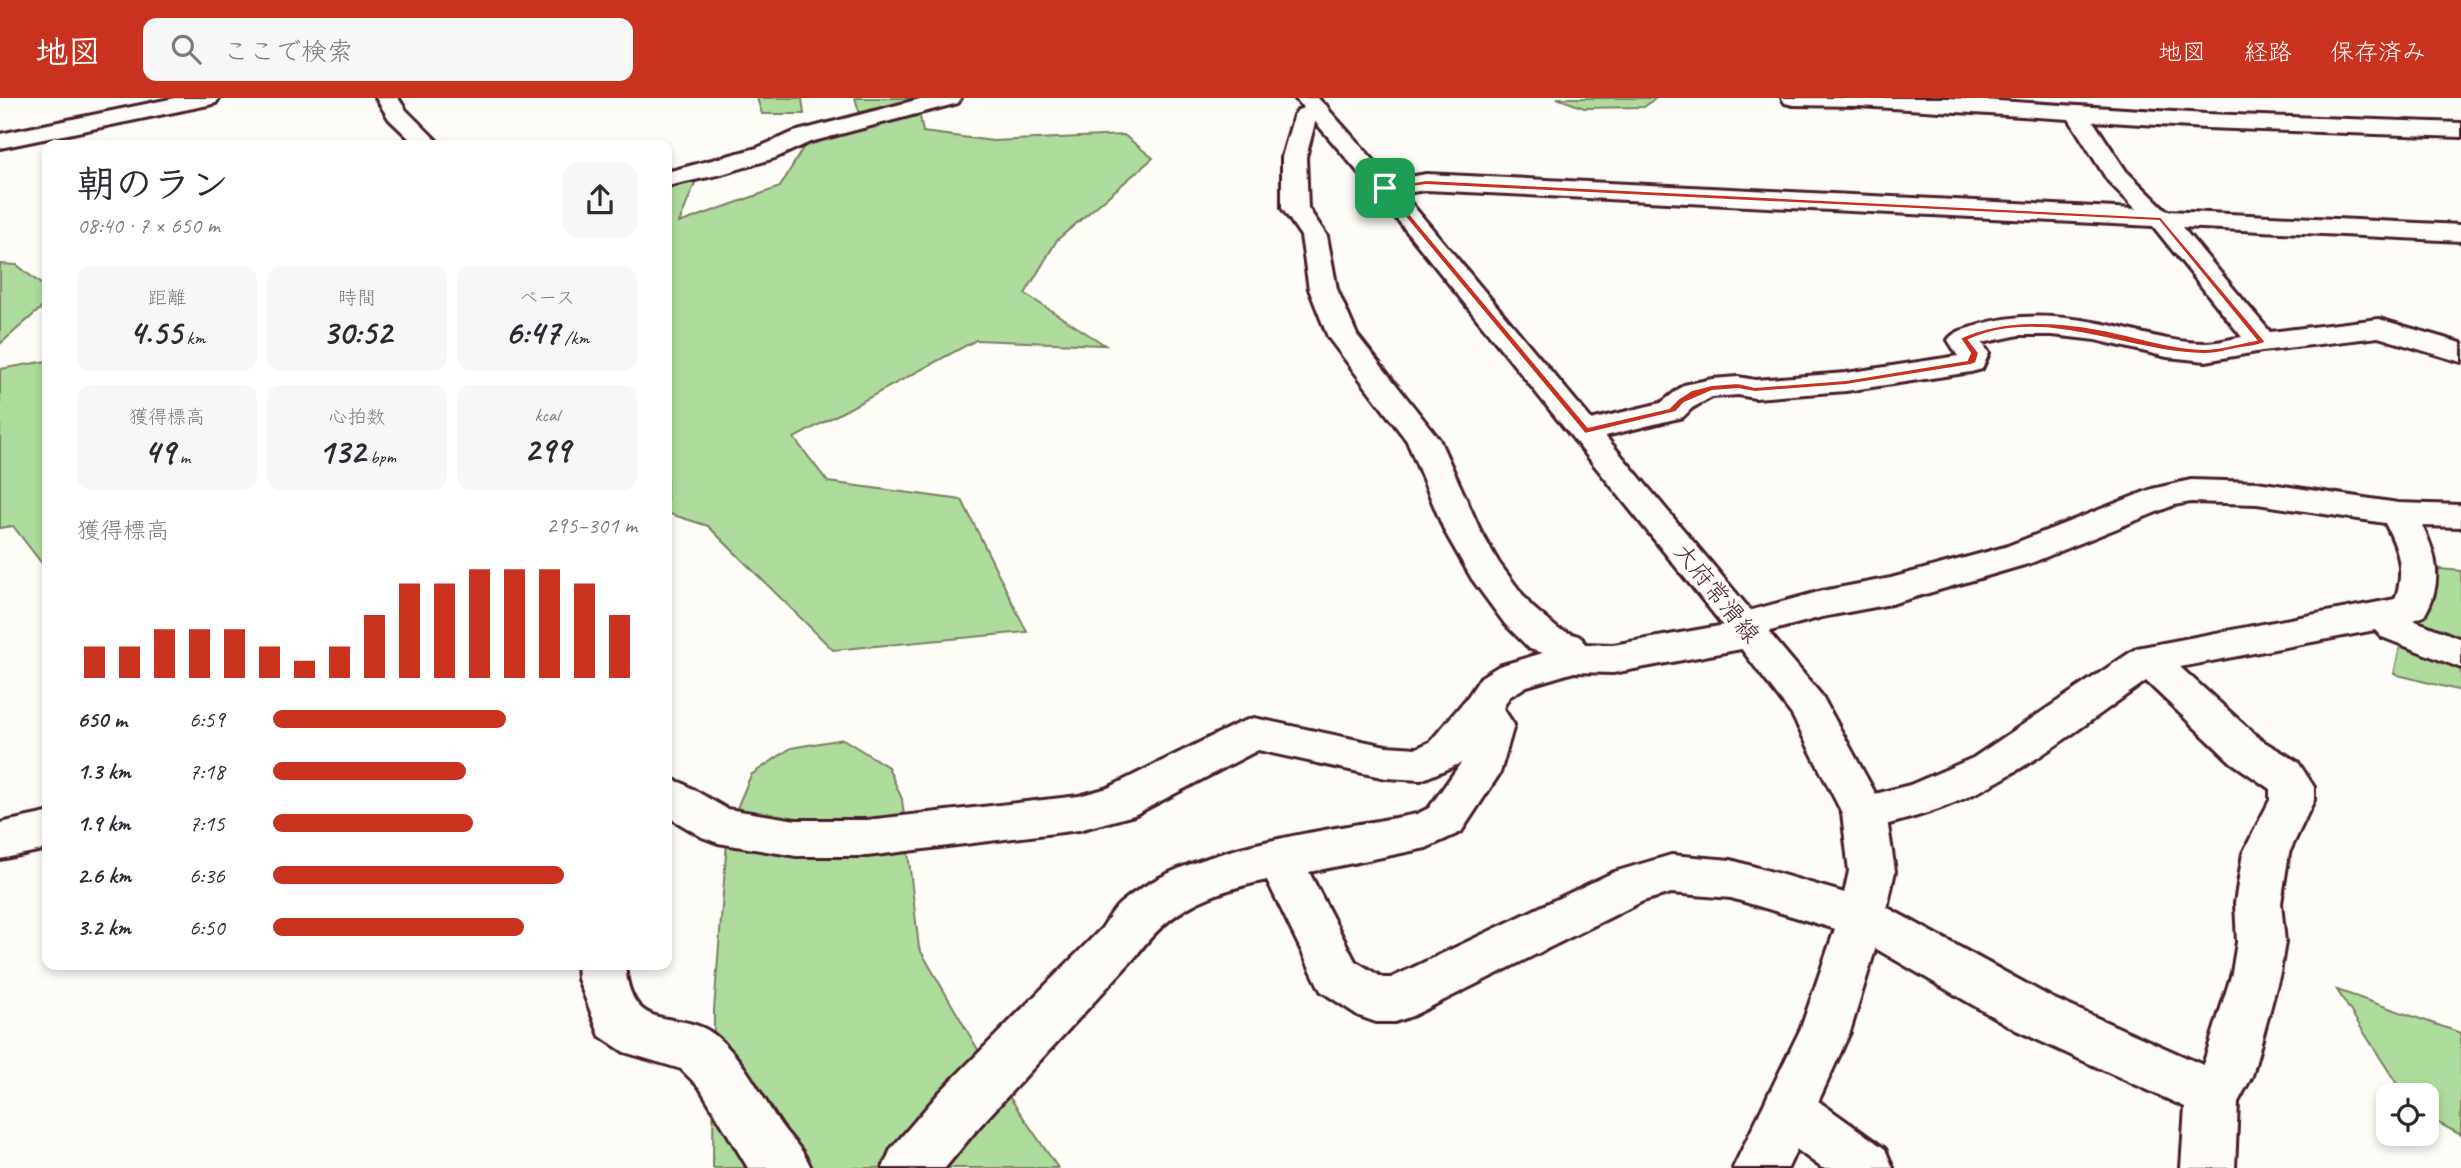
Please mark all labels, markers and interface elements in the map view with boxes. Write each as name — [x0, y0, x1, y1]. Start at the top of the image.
search box — [143, 18, 633, 81]
icon: search — [167, 30, 205, 68]
text: 地図 — [35, 31, 101, 73]
text: ここで検索 — [223, 35, 353, 68]
text: 地図 — [2158, 37, 2206, 67]
text: 経路 — [2244, 37, 2292, 67]
text: 保存済み — [2330, 37, 2426, 67]
pin — [1355, 158, 1415, 218]
text: 朝のラン — [77, 161, 229, 208]
button: share — [563, 163, 637, 237]
icon: arrive — [1366, 169, 1404, 207]
text: 08:40 · 7 × 650 m — [77, 211, 220, 240]
text: 距離 — [148, 286, 186, 310]
text: 時間 — [338, 286, 376, 310]
text: ペース — [519, 286, 575, 310]
text: 4.55 — [129, 310, 182, 355]
text: 30:52 — [322, 310, 392, 355]
text: 6:47 — [505, 310, 560, 355]
text: km — [182, 326, 205, 350]
text: /km — [560, 326, 589, 350]
text: kcal — [534, 403, 560, 427]
text: 獲得標高 — [129, 405, 205, 429]
text: 心拍数 — [328, 405, 386, 429]
text: 299 — [524, 427, 570, 472]
text: 49 — [144, 429, 175, 474]
text: 132 — [318, 429, 365, 474]
text: m — [175, 445, 190, 469]
text: bpm — [365, 445, 396, 469]
text: 295–301 m — [546, 511, 637, 540]
text: 獲得標高 — [77, 516, 169, 545]
street label: 大府常滑線 — [1668, 537, 1766, 649]
text: 650 m — [77, 705, 127, 734]
text: 6:59 — [189, 705, 225, 734]
text: 1.3 km — [77, 757, 131, 786]
text: 7:18 — [189, 757, 225, 786]
text: 1.9 km — [77, 809, 130, 838]
text: 7:15 — [189, 809, 225, 838]
text: 2.6 km — [77, 861, 131, 890]
text: 6:36 — [189, 861, 225, 890]
text: 3.2 km — [77, 913, 131, 942]
text: 6:50 — [189, 913, 225, 942]
map controls — [2376, 1083, 2439, 1146]
button: locate — [2376, 1083, 2439, 1146]

